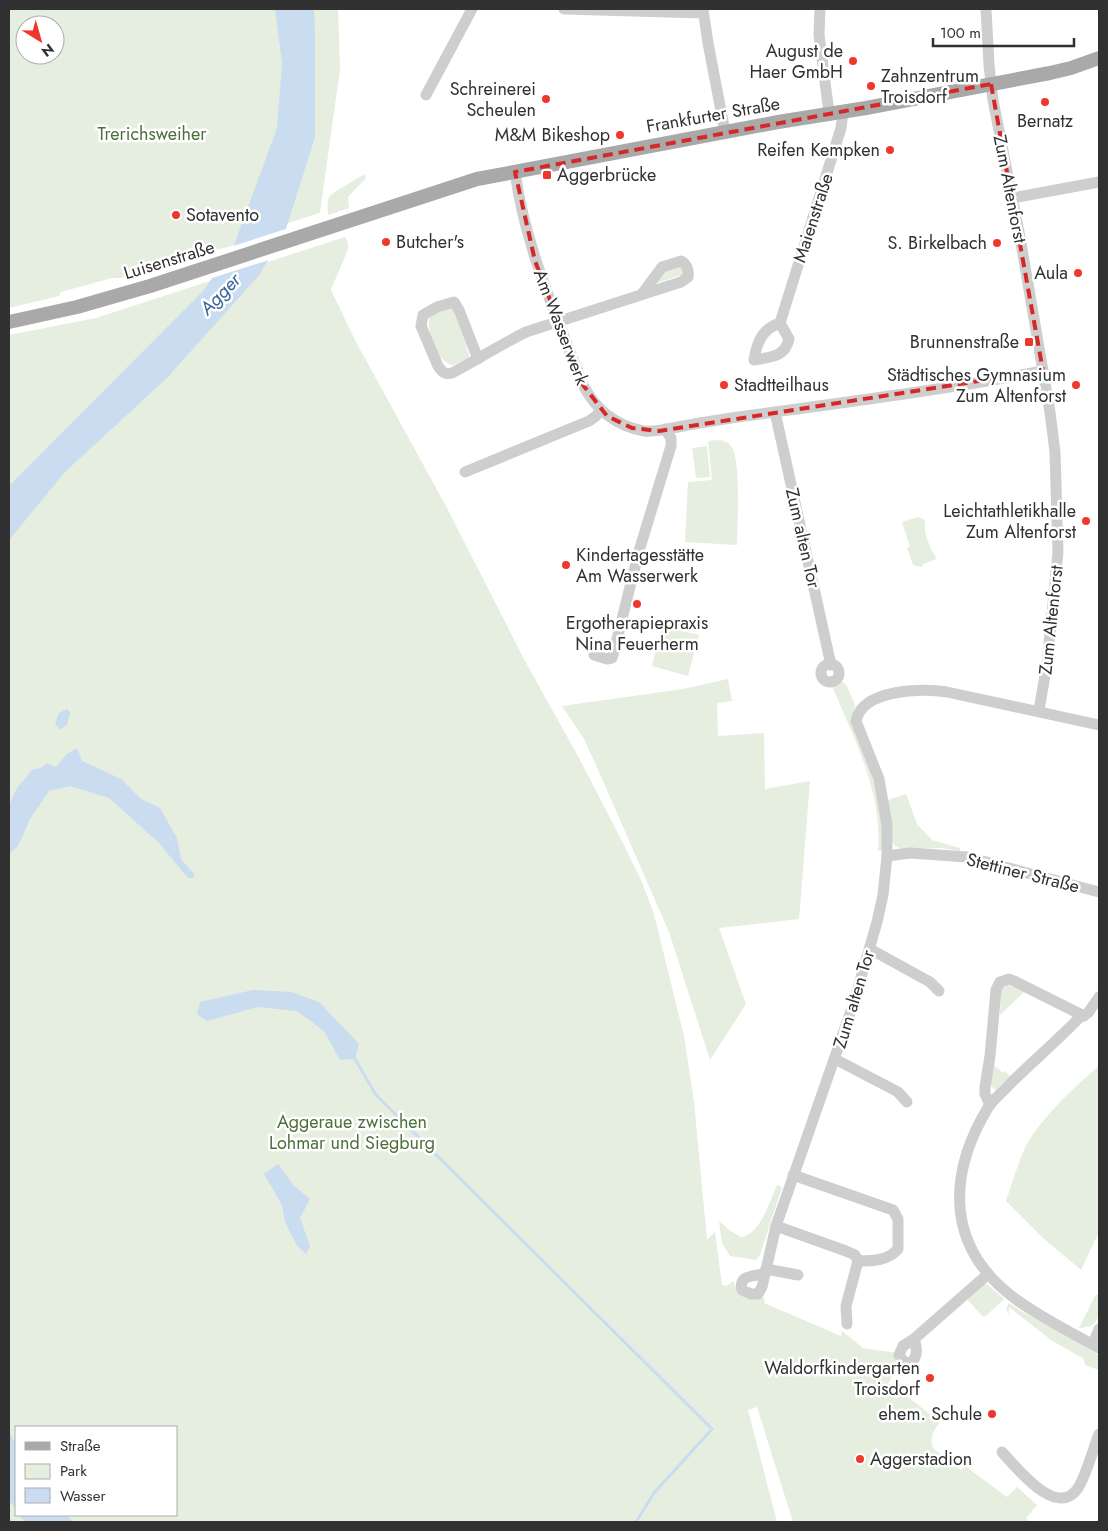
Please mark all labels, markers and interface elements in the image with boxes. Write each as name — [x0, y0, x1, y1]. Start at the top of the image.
north arrow — [15, 15, 65, 65]
scale bar — [933, 15, 1074, 47]
text: 100 m — [940, 22, 981, 44]
place label: August de Haer GmbH — [750, 38, 843, 85]
text: N — [37, 39, 58, 62]
marker: August de Haer GmbH — [847, 55, 859, 67]
place label: Zahnzentrum Troisdorf — [881, 63, 979, 110]
place label: Schreinerei Scheulen — [450, 76, 536, 123]
marker: Zahnzentrum Troisdorf — [865, 80, 877, 92]
street label: Frankfurter Straße — [644, 90, 782, 140]
marker: Schreinerei Scheulen — [540, 93, 552, 105]
marker: Bernatz — [1039, 96, 1051, 108]
place label: Bernatz — [1017, 108, 1074, 134]
park label: Trerichsweiher — [98, 121, 207, 147]
place label: M&M Bikeshop — [495, 122, 610, 148]
marker: M&M Bikeshop — [614, 129, 626, 141]
street label: Zum Altenforst — [987, 133, 1033, 246]
place label: Reifen Kempken — [757, 137, 880, 163]
marker: Reifen Kempken — [884, 144, 896, 156]
place label: Aggerbrücke — [557, 162, 656, 188]
marker: Aggerbrücke — [541, 169, 553, 181]
street label: Maienstraße — [786, 170, 840, 266]
place label: Sotavento — [186, 202, 259, 228]
marker: Sotavento — [170, 209, 182, 221]
place label: Butcher's — [396, 229, 464, 255]
place label: S. Birkelbach — [887, 230, 987, 256]
street label: Luisenstraße — [120, 234, 218, 286]
marker: Butcher's — [380, 236, 392, 248]
marker: S. Birkelbach — [991, 237, 1003, 249]
place label: Aula — [1034, 260, 1068, 286]
street label: Am Wasserwerk — [527, 265, 595, 389]
water label: Agger — [193, 266, 248, 322]
marker: Aula — [1072, 267, 1084, 279]
place label: Brunnenstraße — [910, 329, 1019, 355]
marker: Brunnenstraße — [1023, 336, 1035, 348]
place label: Städtisches Gymnasium Zum Altenforst — [887, 362, 1067, 409]
place label: Stadtteilhaus — [734, 372, 829, 398]
marker: Stadtteilhaus — [718, 379, 730, 391]
marker: Städtisches Gymnasium Zum Altenforst — [1070, 379, 1082, 391]
street label: Zum alten Tor — [779, 485, 827, 591]
place label: Leichtathletikhalle Zum Altenforst — [943, 498, 1077, 545]
marker: Leichtathletikhalle Zum Altenforst — [1080, 515, 1092, 527]
place label: Kindertagesstätte Am Wasserwerk — [576, 542, 704, 589]
marker: Kindertagesstätte Am Wasserwerk — [560, 559, 572, 571]
street label: Zum Altenforst — [1032, 563, 1070, 676]
marker: Ergotherapiepraxis Nina Feuerherm — [631, 598, 643, 610]
place label: Ergotherapiepraxis Nina Feuerherm — [566, 610, 708, 657]
street label: Stettiner Straße — [964, 846, 1082, 900]
street label: Zum alten Tor — [827, 946, 882, 1052]
park label: Aggeraue zwischen Lohmar und Siegburg — [269, 1109, 435, 1156]
place label: Waldorfkindergarten Troisdorf — [764, 1355, 921, 1402]
marker: Waldorfkindergarten Troisdorf — [924, 1372, 936, 1384]
place label: ehem. Schule — [878, 1401, 982, 1427]
marker: ehem. Schule — [986, 1408, 998, 1420]
legend — [15, 1426, 178, 1516]
text: Straße — [60, 1435, 101, 1457]
place label: Aggerstadion — [870, 1446, 972, 1472]
marker: Aggerstadion — [854, 1453, 866, 1465]
text: Park — [60, 1460, 87, 1482]
text: Wasser — [60, 1485, 106, 1507]

